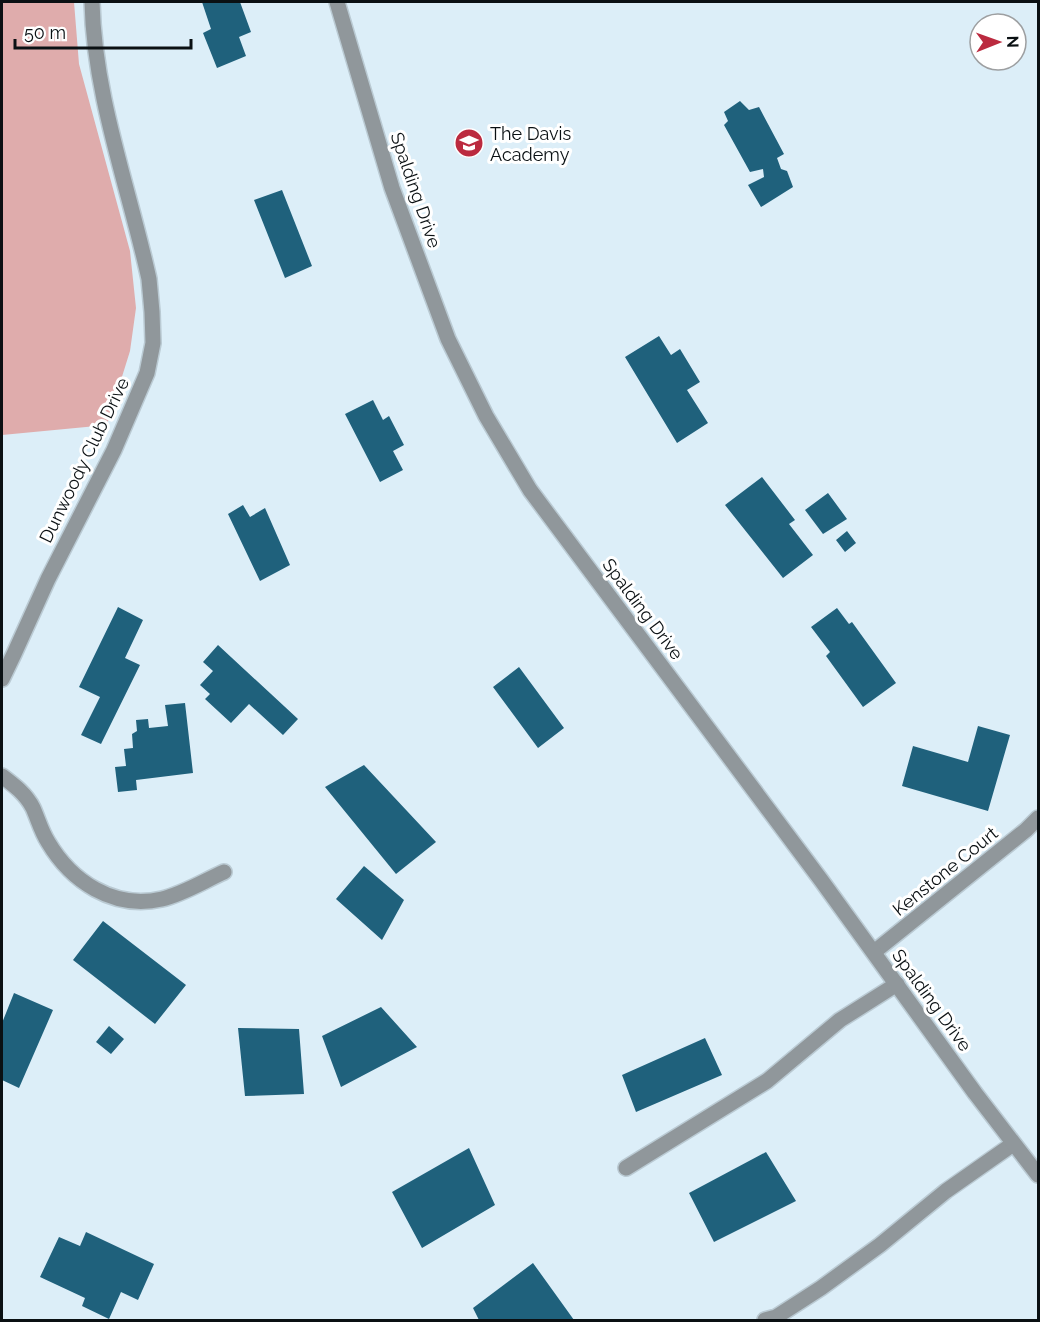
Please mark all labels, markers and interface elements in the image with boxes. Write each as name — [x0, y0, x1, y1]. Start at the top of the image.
scale bar — [15, 12, 190, 50]
north arrow — [968, 12, 1028, 72]
text: 50 m — [24, 22, 66, 43]
text: N — [1003, 35, 1022, 48]
place label: The Davis Academy — [490, 123, 571, 165]
school or university icon: The Davis Academy — [453, 127, 485, 159]
street label: Spalding Drive — [386, 129, 446, 251]
street label: Dunwoody Club Drive — [35, 374, 133, 546]
street label: Spalding Drive — [598, 554, 688, 664]
street label: Kenstone Court — [888, 822, 1002, 920]
street label: Spalding Drive — [888, 945, 976, 1055]

